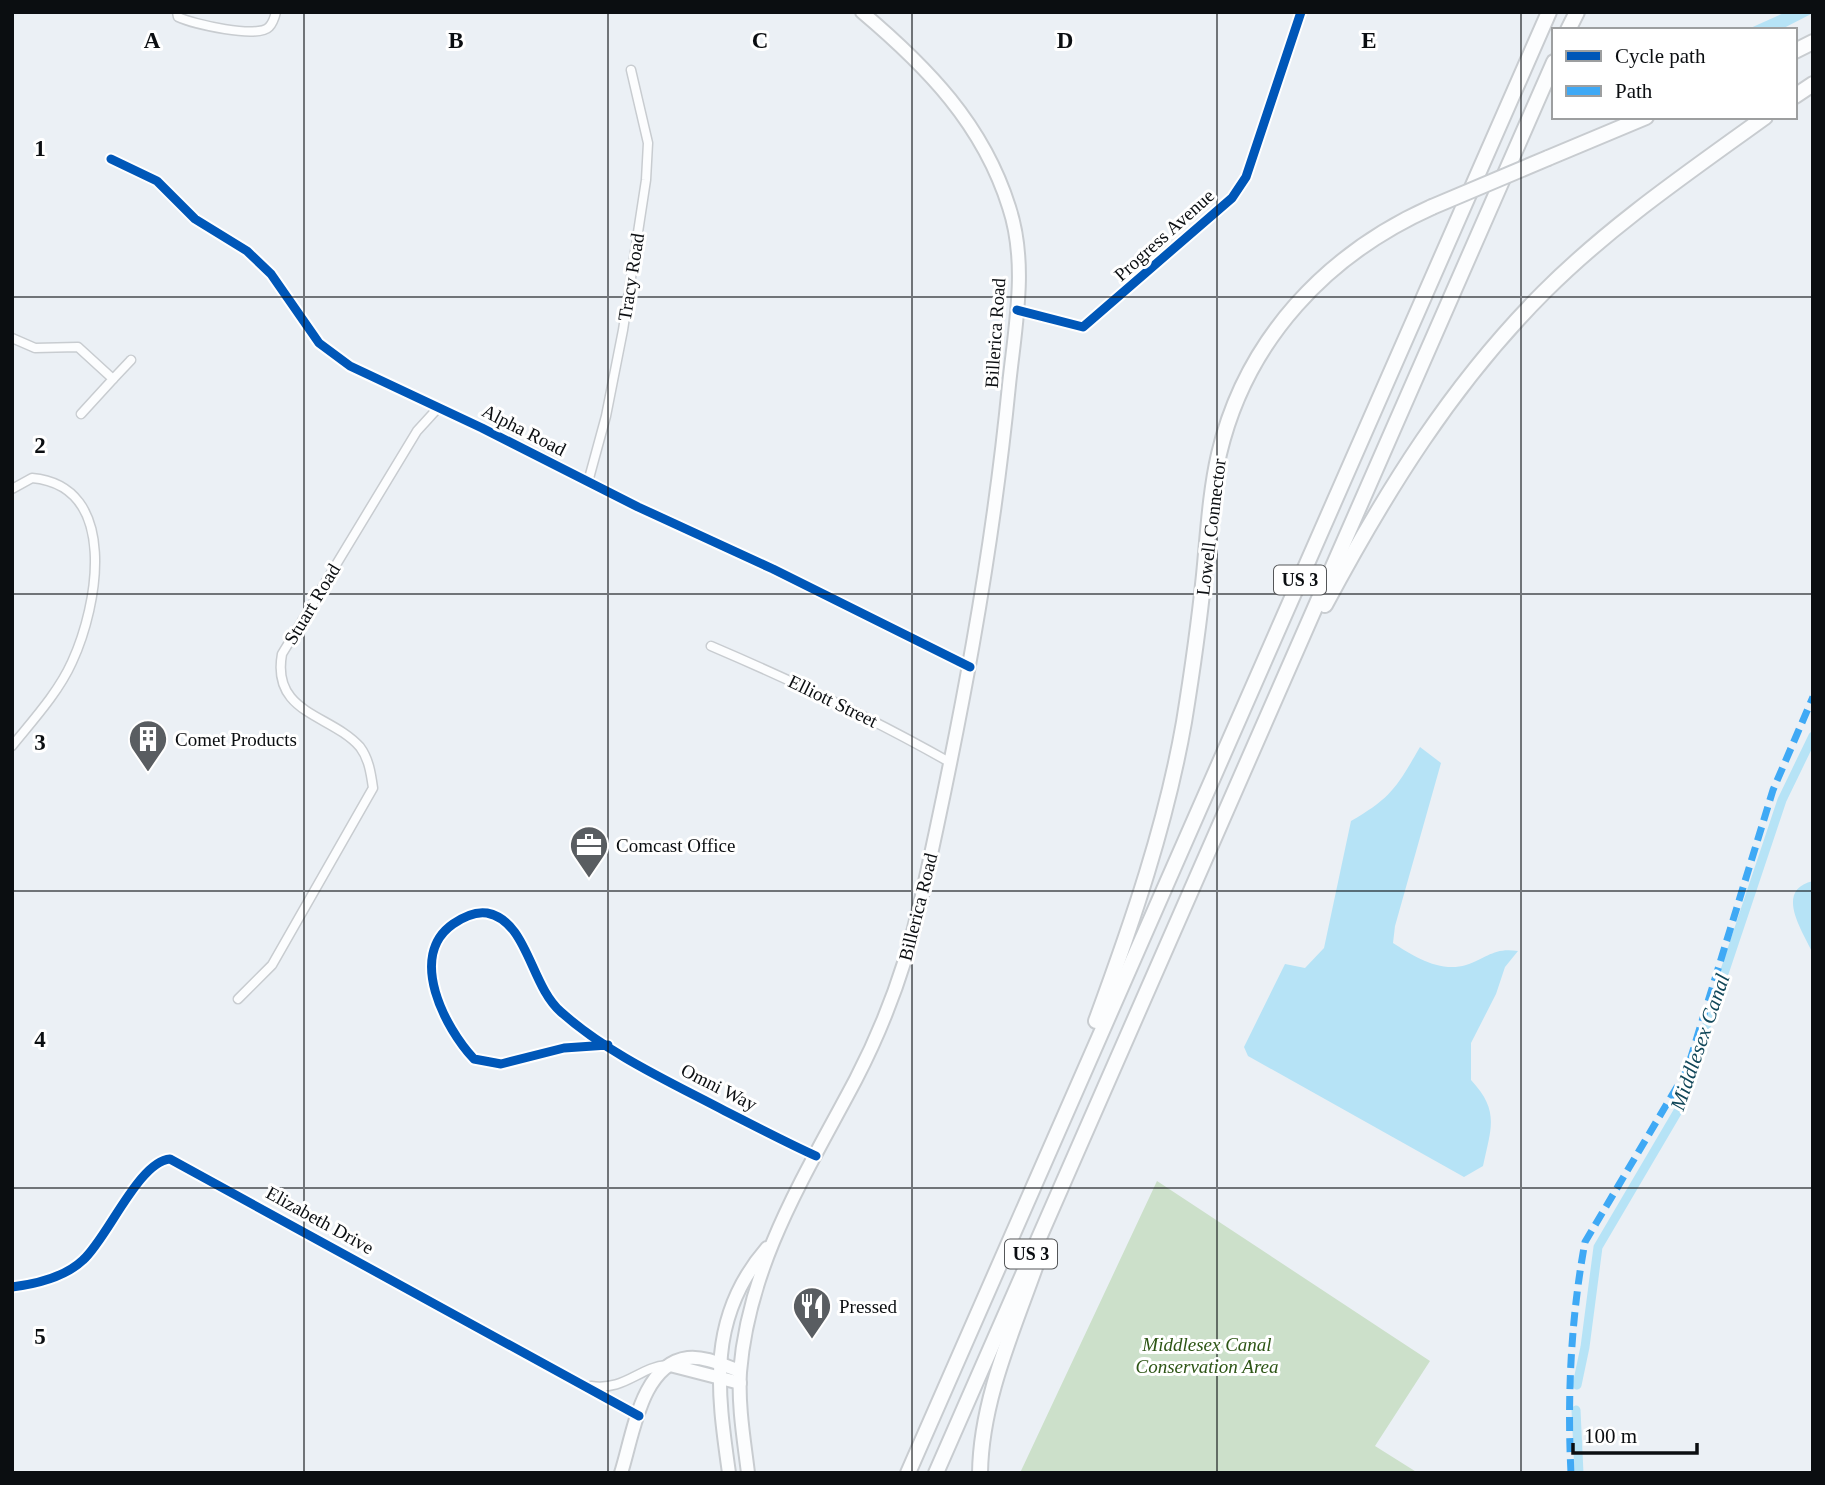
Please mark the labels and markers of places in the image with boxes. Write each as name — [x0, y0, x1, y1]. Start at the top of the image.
building icon: Comet Products — [127, 718, 169, 773]
place label: Comet Products — [175, 729, 297, 750]
office icon: Comcast Office — [568, 824, 610, 879]
place label: Comcast Office — [616, 835, 735, 856]
restaurant icon: Pressed — [791, 1285, 833, 1340]
place label: Pressed — [839, 1296, 898, 1317]

